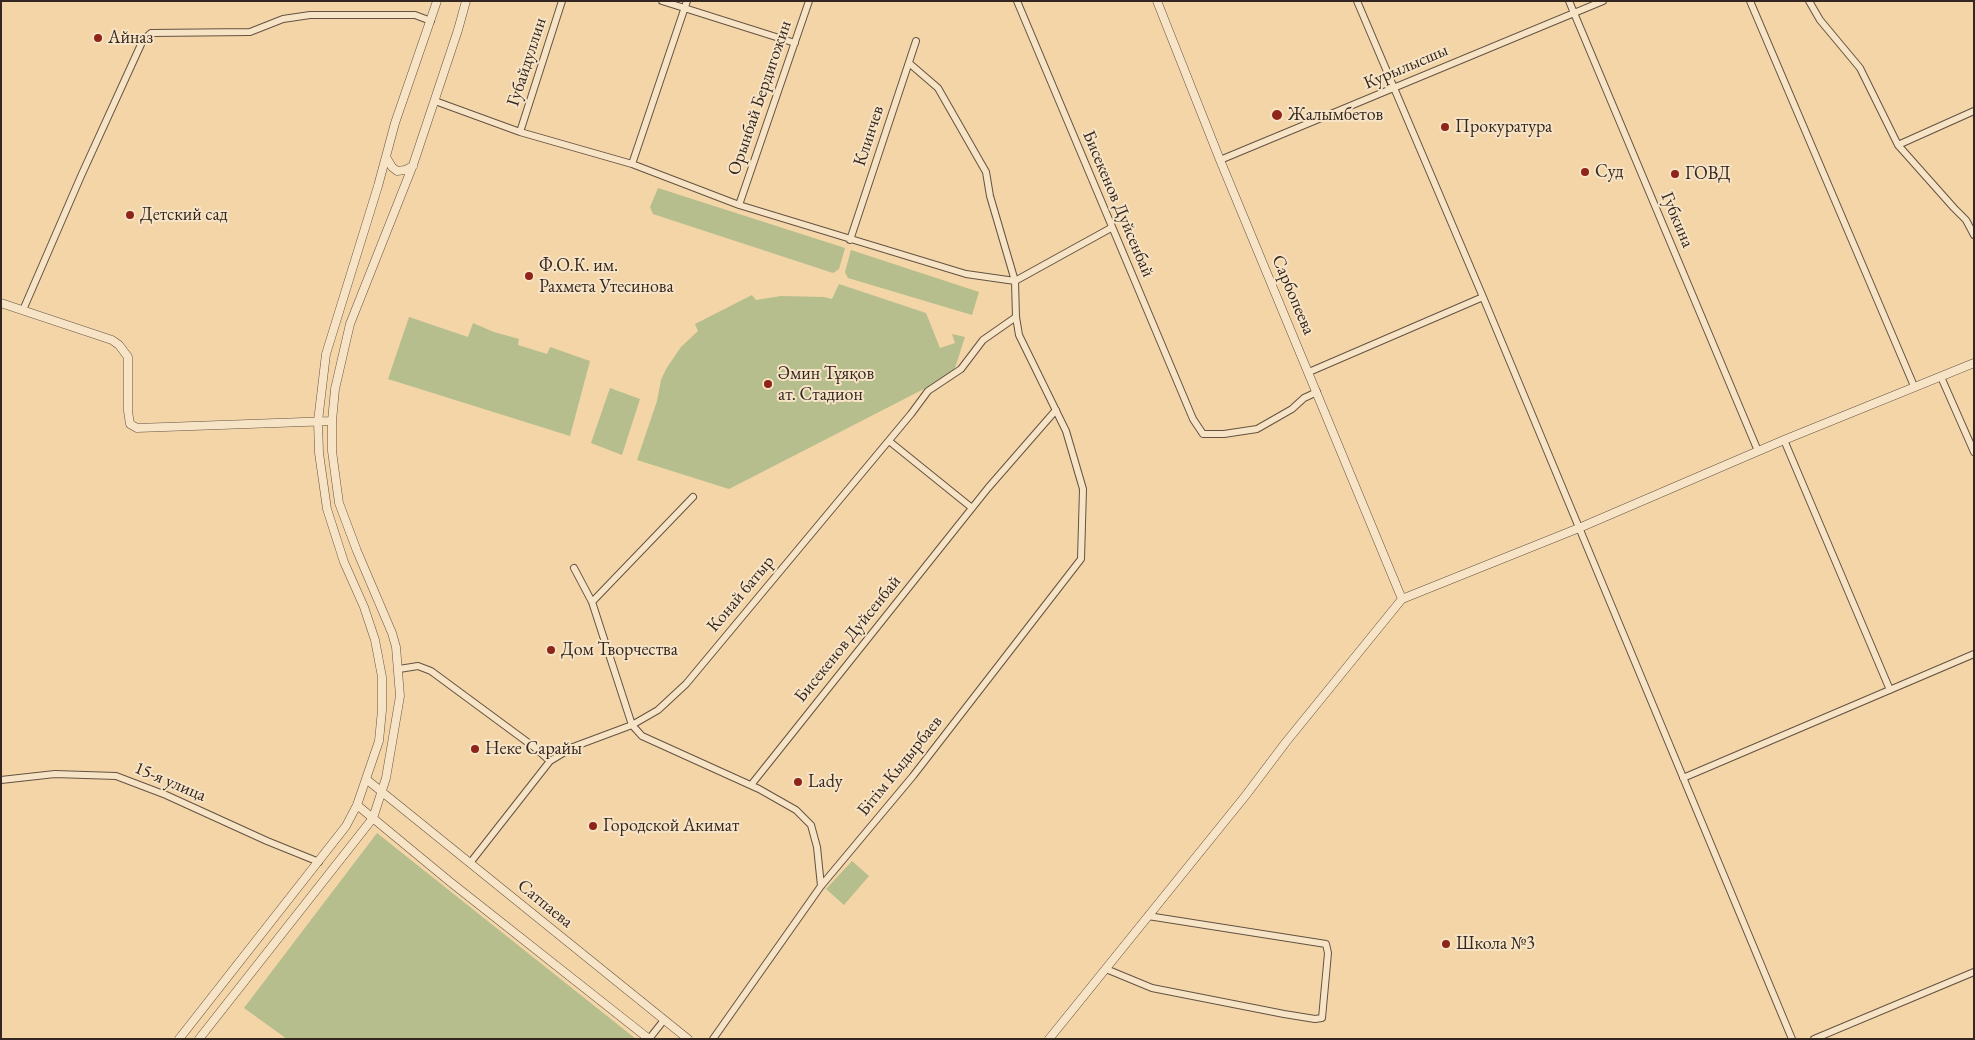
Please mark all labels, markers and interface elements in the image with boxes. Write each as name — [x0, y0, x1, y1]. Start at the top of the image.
street label: Губайдуллин — [503, 15, 551, 109]
street label: Орынбай Бердигожин — [723, 18, 797, 178]
place label: Айназ — [108, 27, 153, 49]
marker: Айназ — [92, 32, 104, 44]
street label: Курылысшы — [1361, 40, 1451, 94]
street label: Клинчев — [849, 103, 889, 169]
place label: Жалымбетов — [1288, 104, 1383, 126]
marker: Жалымбетов — [1270, 108, 1284, 122]
place label: Прокуратура — [1455, 116, 1552, 138]
marker: Прокуратура — [1439, 121, 1451, 133]
street label: Бисекенов Дуйсенбай — [1077, 127, 1159, 281]
place label: Суд — [1595, 161, 1623, 183]
place label: ГОВД — [1685, 163, 1731, 185]
marker: Суд — [1579, 166, 1591, 178]
marker: ГОВД — [1669, 168, 1681, 180]
street label: Губкина — [1656, 189, 1698, 251]
place label: Детский сад — [140, 204, 228, 226]
marker: Детский сад — [124, 209, 136, 221]
street label: Сарбопеева — [1267, 252, 1319, 338]
place label: Ф.О.К. им. Рахмета Утесинова — [539, 255, 674, 298]
marker: Ф.О.К. им. Рахмета Утесинова — [523, 270, 535, 282]
place label: Әмин Тұяқов ат. Стадион — [778, 363, 874, 406]
marker: Әмин Тұяқов ат. Стадион — [762, 378, 774, 390]
street label: Конай батыр — [703, 551, 779, 637]
street label: Бисекенов Дуйсенбай — [790, 571, 906, 707]
place label: Дом Творчества — [561, 639, 678, 661]
marker: Дом Творчества — [545, 644, 557, 656]
street label: Бiтiм Кыдырбаев — [853, 711, 947, 821]
place label: Неке Сарайы — [485, 738, 582, 760]
marker: Неке Сарайы — [469, 743, 481, 755]
street label: 15-я улица — [131, 757, 209, 807]
place label: Lady — [808, 771, 843, 793]
marker: Lady — [792, 776, 804, 788]
place label: Городской Акимат — [603, 815, 739, 837]
marker: Городской Акимат — [587, 820, 599, 832]
street label: Сатпаева — [513, 875, 577, 933]
place label: Школа №3 — [1456, 933, 1535, 955]
marker: Школа №3 — [1440, 938, 1452, 950]

